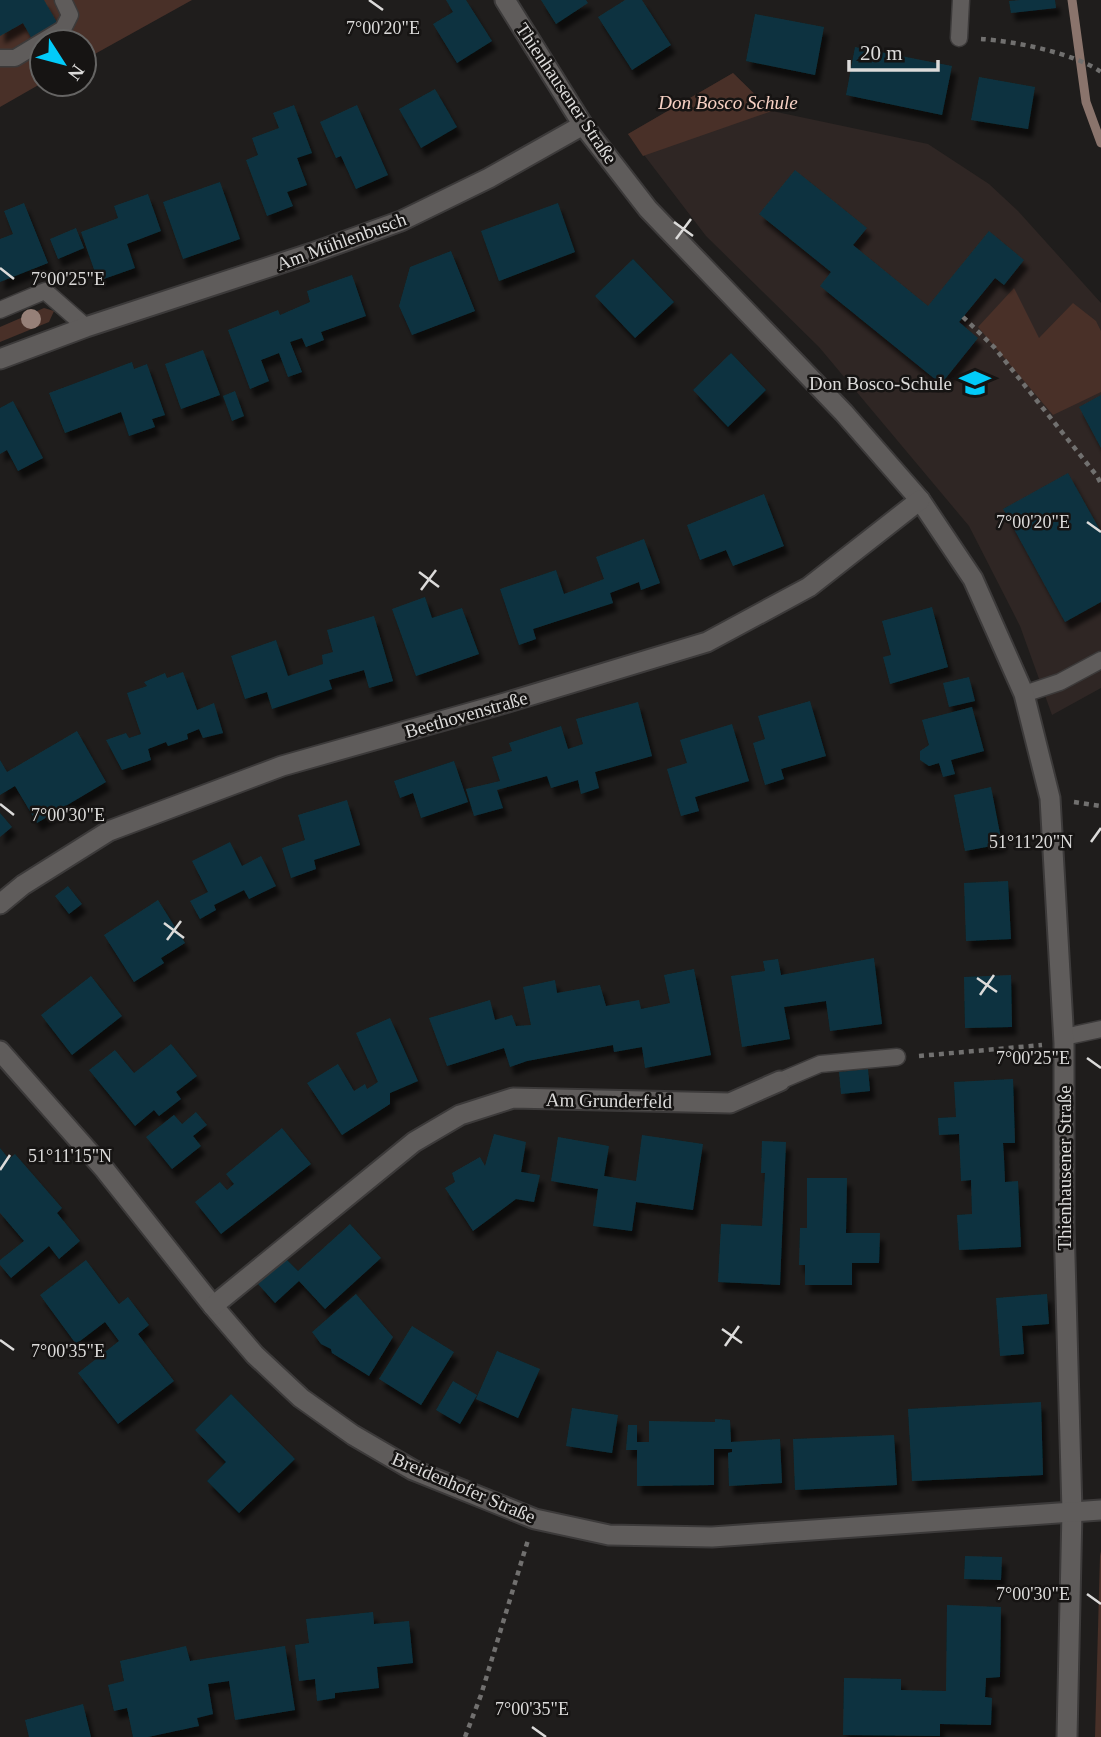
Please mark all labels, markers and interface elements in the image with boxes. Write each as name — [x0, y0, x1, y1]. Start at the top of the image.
text: 7°00'20"E — [346, 18, 420, 38]
street label: Thienhausener Straße — [512, 19, 621, 168]
north arrow — [28, 28, 98, 98]
scale bar — [849, 28, 938, 72]
text: 20 m — [860, 41, 903, 65]
text: N — [64, 61, 89, 85]
park label: Don Bosco Schule — [657, 92, 798, 113]
street label: Am Mühlenbusch — [273, 208, 409, 275]
text: 7°00'25"E — [31, 269, 105, 289]
school or university icon: Don Bosco-Schule — [958, 366, 992, 400]
place label: Don Bosco-Schule — [809, 373, 952, 394]
text: 7°00'20"E — [996, 512, 1070, 532]
street label: Beethovenstraße — [402, 687, 530, 742]
text: 7°00'30"E — [31, 805, 105, 825]
text: 51°11'20"N — [989, 832, 1073, 852]
text: 7°00'25"E — [996, 1048, 1070, 1068]
street label: Thienhausener Straße — [1054, 1085, 1075, 1251]
street label: Am Grunderfeld — [546, 1089, 673, 1112]
text: 51°11'15"N — [28, 1146, 112, 1166]
text: 7°00'35"E — [31, 1341, 105, 1361]
street label: Breidenhofer Straße — [389, 1448, 539, 1527]
text: 7°00'30"E — [996, 1584, 1070, 1604]
text: 7°00'35"E — [495, 1699, 569, 1719]

